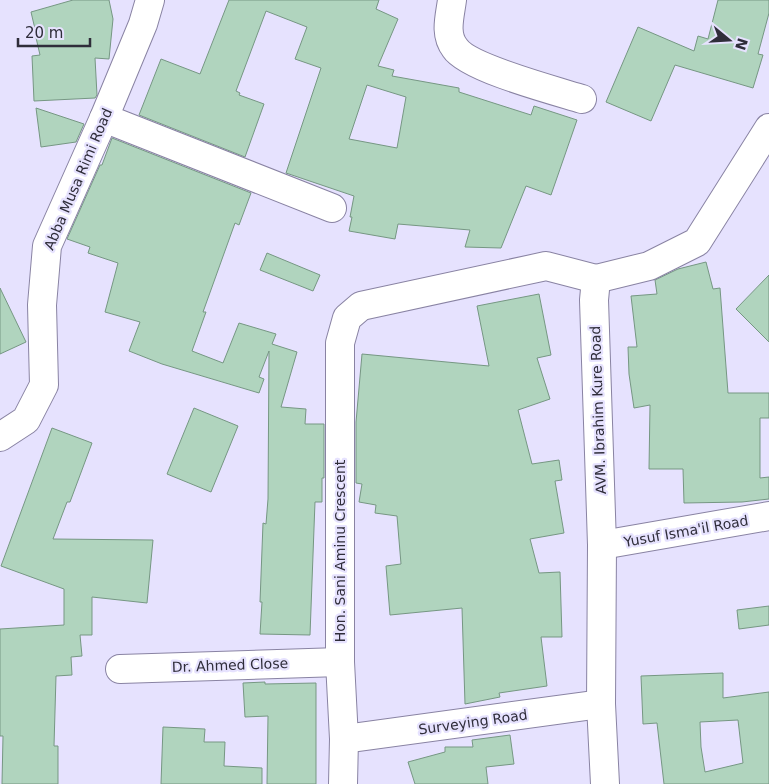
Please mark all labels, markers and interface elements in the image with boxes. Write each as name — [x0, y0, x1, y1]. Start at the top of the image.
scale bar — [18, 15, 90, 47]
north arrow — [704, 15, 754, 65]
text: 20 m — [25, 24, 63, 42]
text: N — [732, 36, 751, 52]
street label: Abba Musa Rimi Road — [41, 106, 115, 252]
street label: AVM. Ibrahim Kure Road — [587, 326, 609, 494]
street label: Hon. Sani Aminu Crescent — [332, 459, 348, 642]
street label: Yusuf Isma'il Road — [621, 512, 750, 550]
street label: Dr. Ahmed Close — [172, 655, 288, 675]
street label: Surveying Road — [417, 706, 529, 738]

